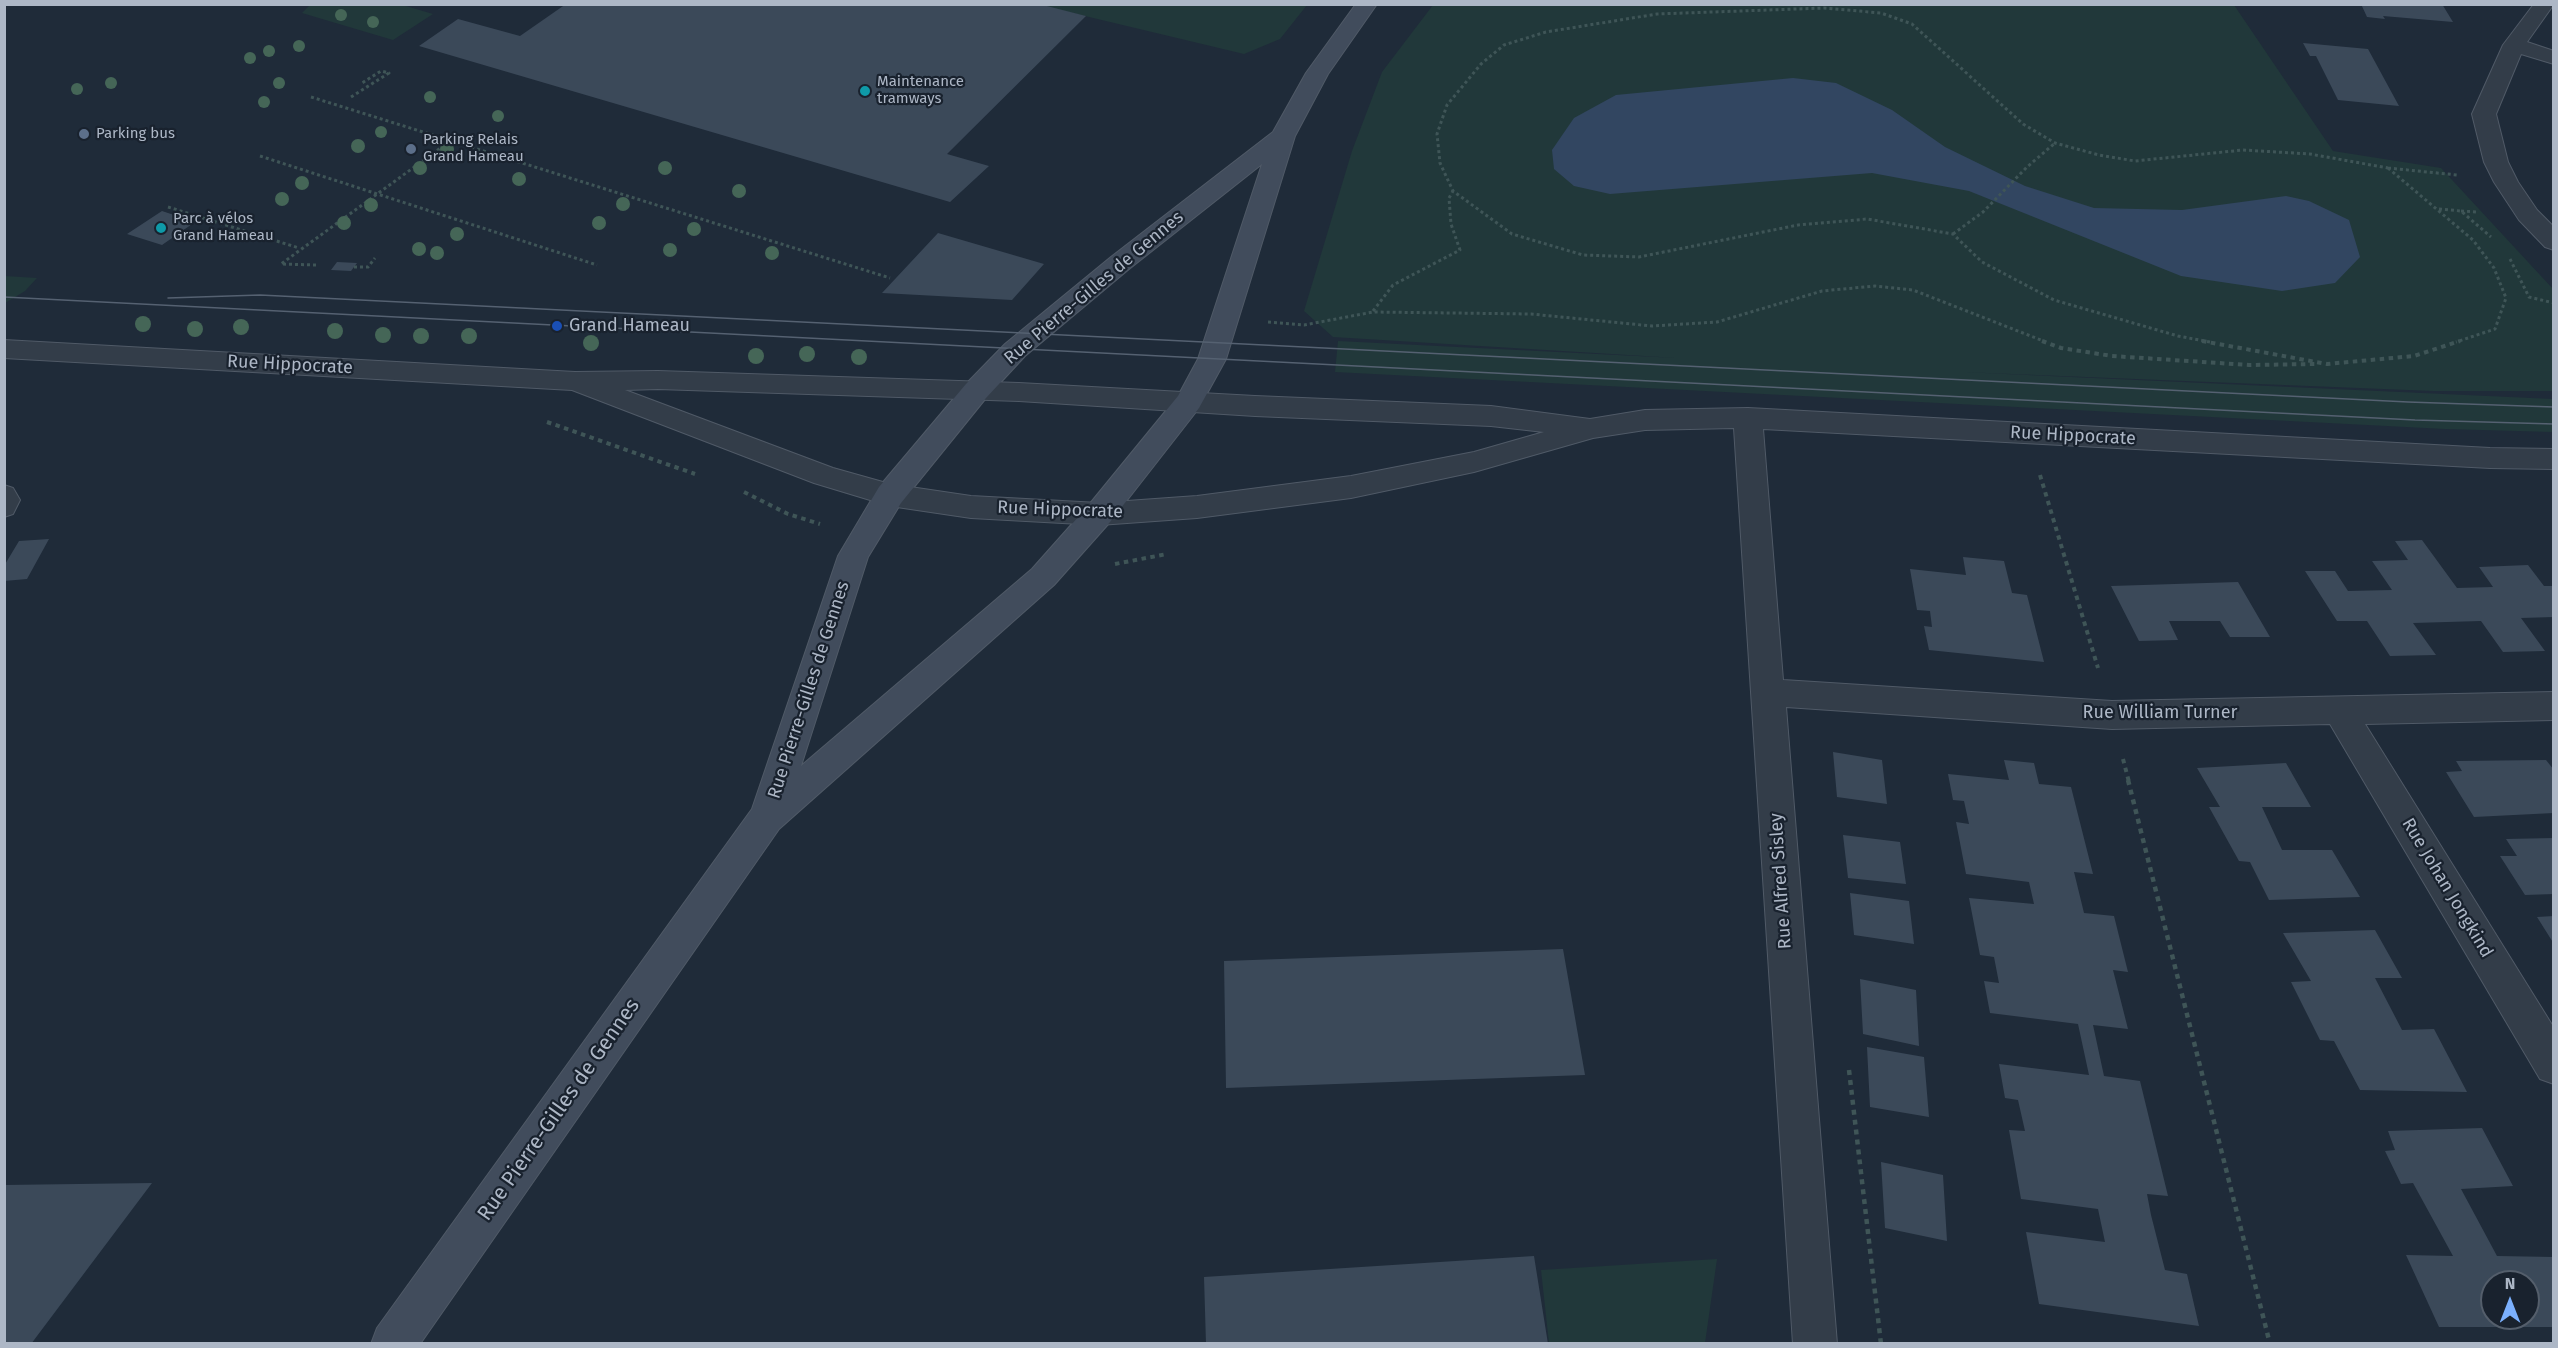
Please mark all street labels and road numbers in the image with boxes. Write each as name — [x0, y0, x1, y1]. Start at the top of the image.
street label: Rue Pierre-Gilles de Gennes — [1000, 207, 1188, 369]
street label: Rue Hippocrate — [227, 351, 353, 379]
street label: Rue Hippocrate — [2010, 422, 2136, 450]
street label: Rue Hippocrate — [997, 497, 1123, 523]
street label: Rue Pierre-Gilles de Gennes — [764, 579, 854, 801]
street label: Rue William Turner — [2083, 702, 2237, 724]
street label: Rue Alfred Sisley — [1765, 812, 1797, 950]
street label: Rue Johan Jongkind — [2397, 814, 2497, 962]
street label: Rue Pierre-Gilles de Gennes — [473, 994, 645, 1226]

